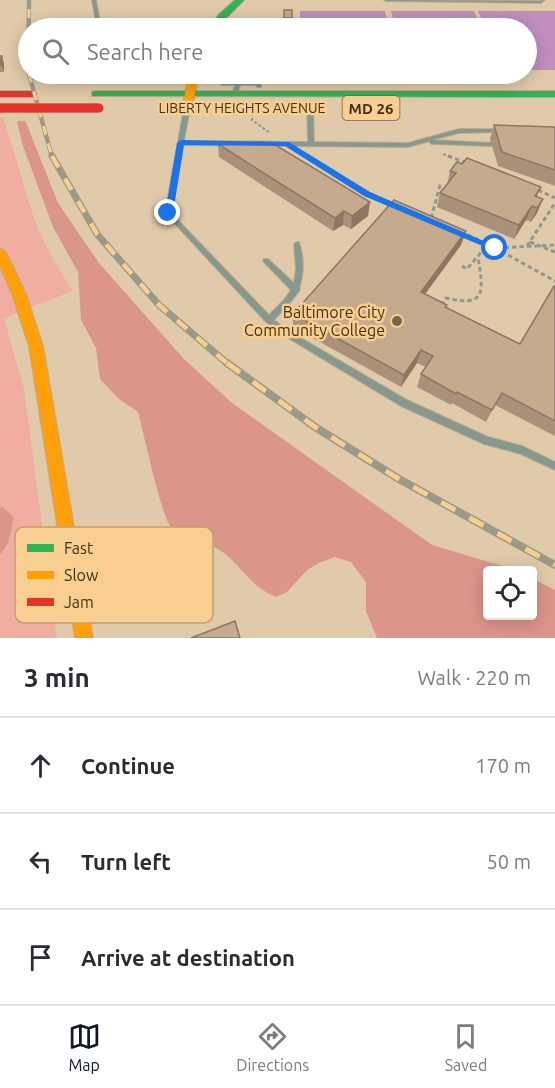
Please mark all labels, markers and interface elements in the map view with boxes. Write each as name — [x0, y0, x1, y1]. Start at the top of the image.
search box — [18, 18, 537, 84]
icon: search — [39, 35, 72, 68]
text: Search here — [87, 39, 203, 64]
road number: MD 26 — [342, 96, 400, 120]
street label: LIBERTY HEIGHTS AVENUE — [159, 100, 326, 116]
route end — [154, 199, 180, 225]
route start — [481, 234, 507, 260]
place label: Baltimore City Community College — [244, 303, 385, 339]
marker: Baltimore City Community College — [390, 314, 404, 328]
legend — [15, 527, 213, 623]
text: Fast — [64, 539, 94, 557]
text: Slow — [64, 566, 99, 584]
map controls — [483, 566, 537, 620]
button: locate — [483, 566, 537, 620]
text: Jam — [64, 593, 94, 611]
text: 3 min — [24, 663, 90, 692]
text: Walk · 220 m — [418, 666, 531, 689]
icon: ahead — [24, 749, 57, 782]
text: Continue — [81, 753, 175, 778]
text: 170 m — [475, 754, 531, 777]
icon: left — [24, 845, 57, 878]
text: Turn left — [81, 849, 171, 874]
text: 50 m — [487, 850, 531, 873]
icon: arrive — [24, 941, 57, 974]
text: Arrive at destination — [81, 945, 295, 970]
tab: Map — [68, 1020, 101, 1074]
tab: Directions — [236, 1020, 309, 1074]
tab: Saved — [445, 1020, 487, 1074]

